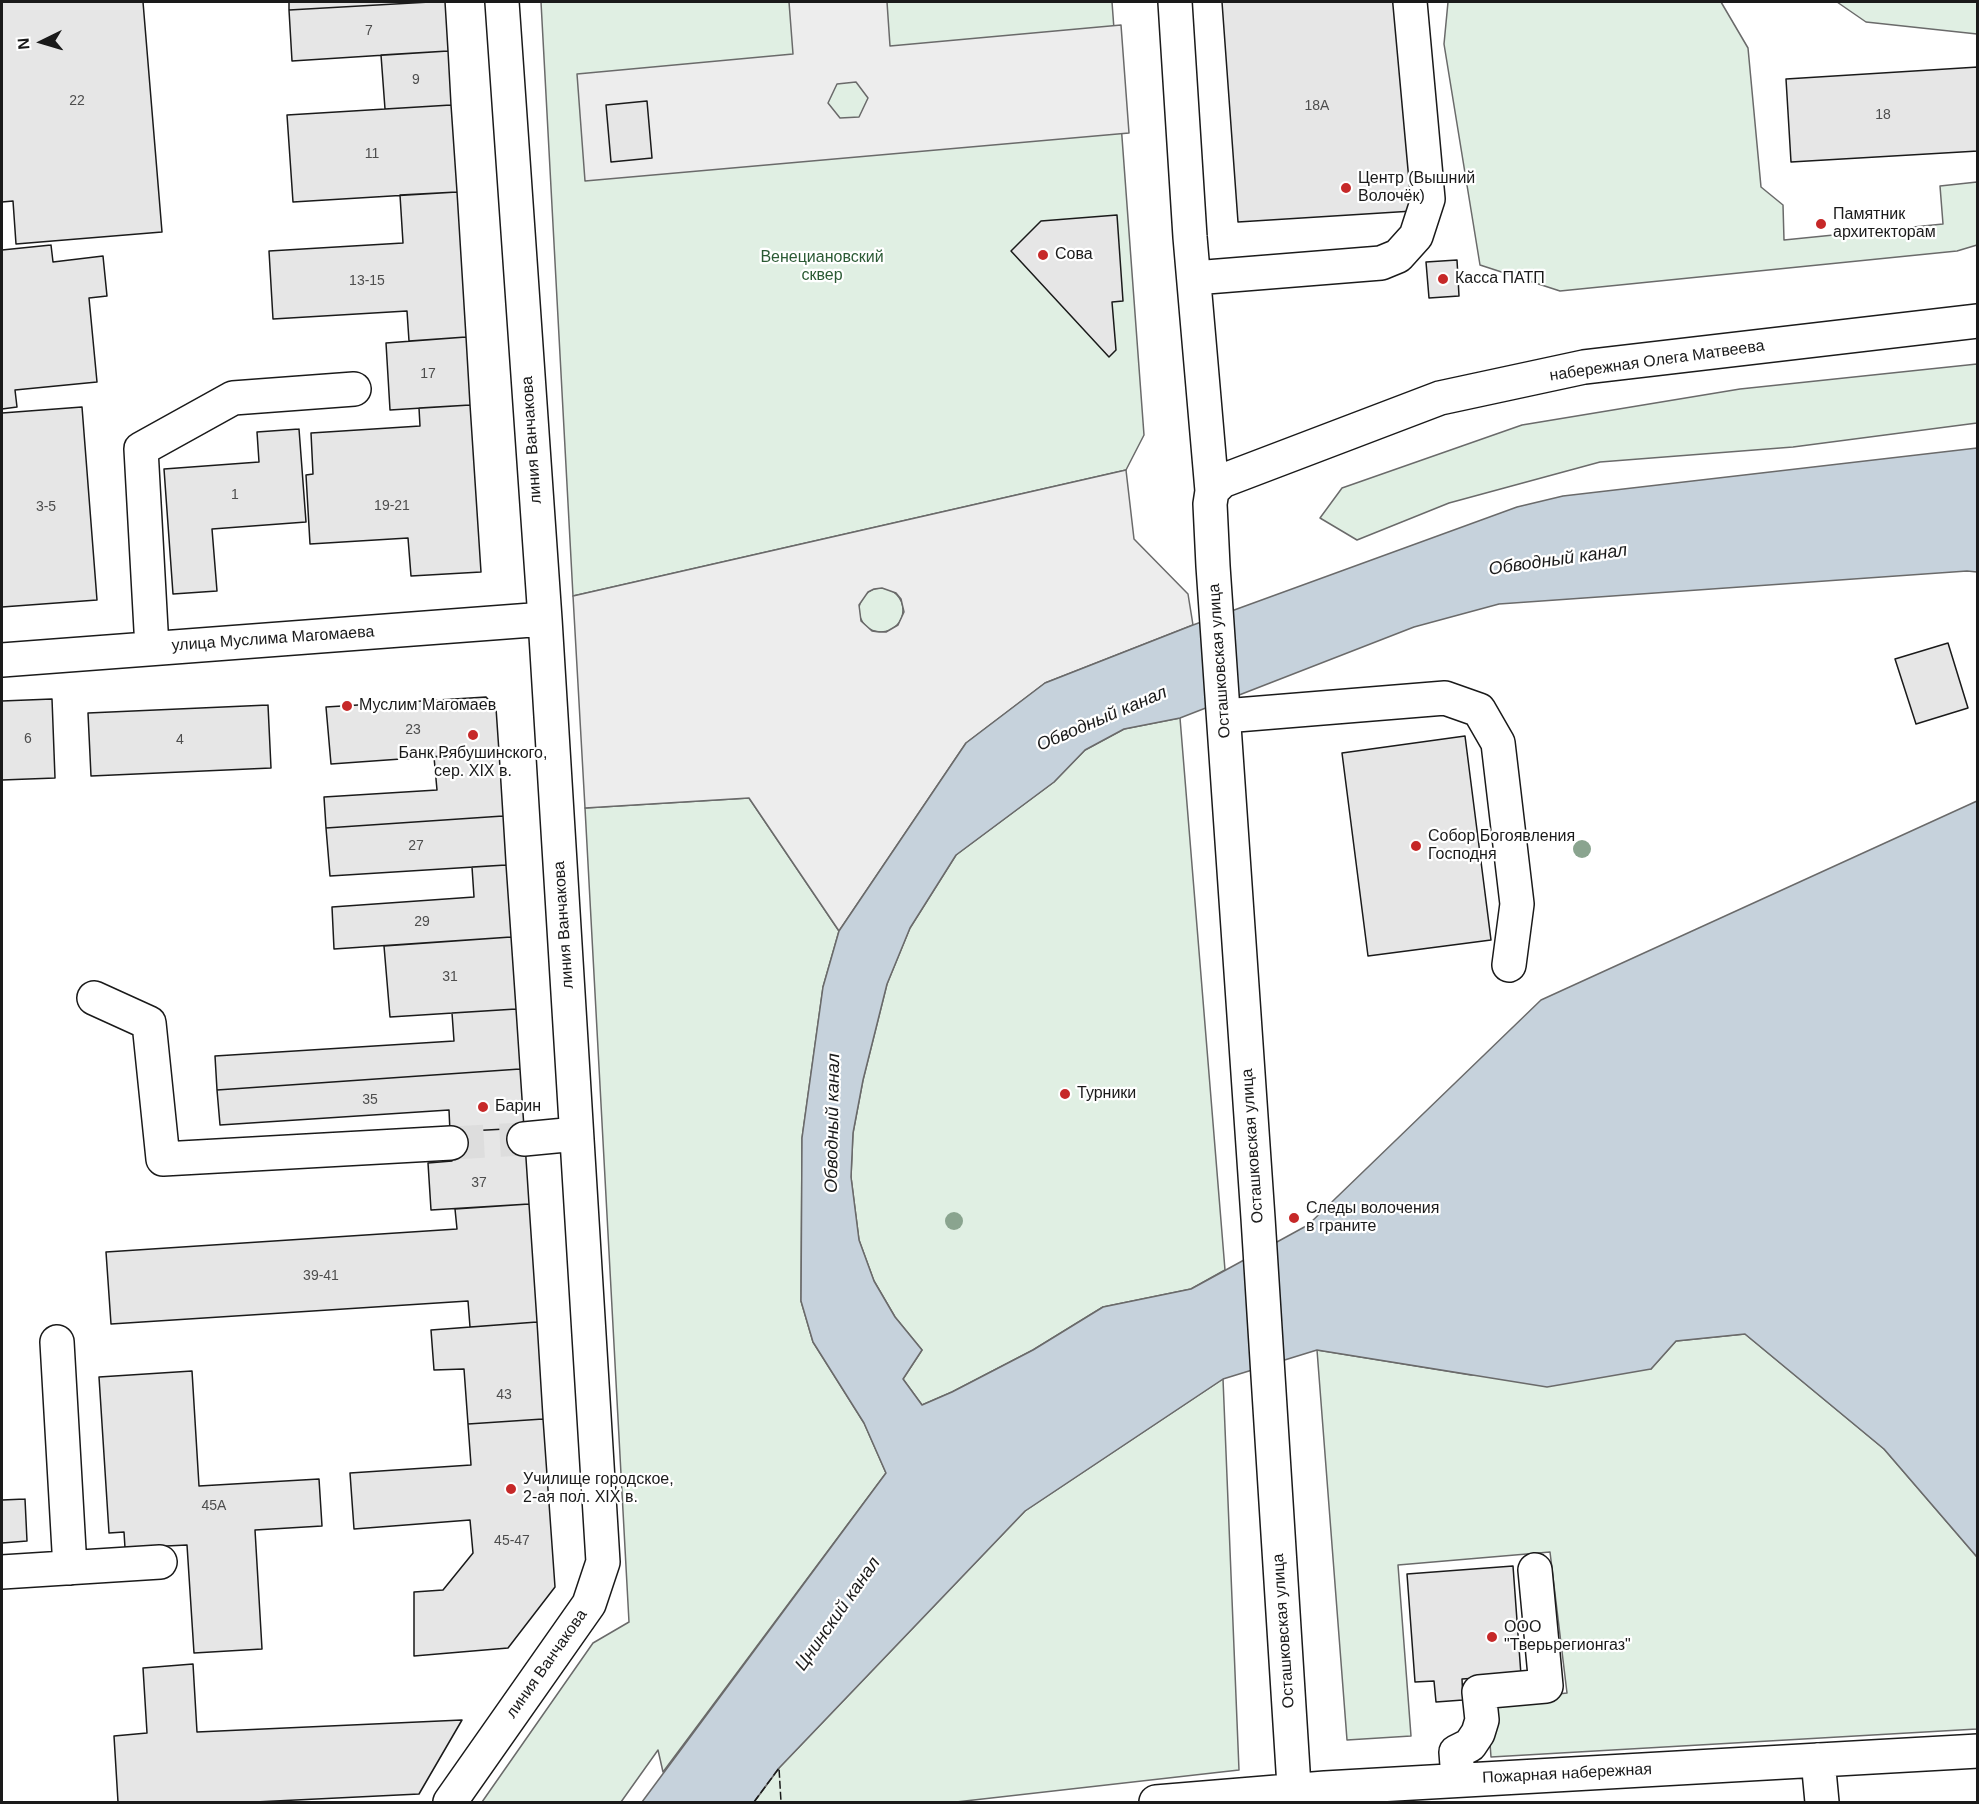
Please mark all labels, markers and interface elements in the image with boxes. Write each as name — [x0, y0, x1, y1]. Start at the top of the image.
north arrow — [12, 12, 72, 72]
house number: 7 — [365, 23, 373, 39]
text: N — [15, 37, 33, 50]
house number: 9 — [412, 72, 420, 88]
house number: 22 — [69, 93, 85, 109]
house number: 18А — [1305, 98, 1329, 114]
house number: 18 — [1875, 107, 1891, 123]
house number: 11 — [365, 146, 379, 162]
place label: Центр (Вышний Волочёк) — [1358, 169, 1475, 207]
marker: Центр (Вышний Волочёк) — [1339, 181, 1353, 195]
place label: Памятник архитекторам — [1833, 205, 1936, 243]
marker: Памятник архитекторам — [1814, 217, 1828, 231]
place label: Сова — [1055, 245, 1093, 265]
park label: Венециановский сквер — [760, 248, 884, 286]
marker: Сова — [1036, 248, 1050, 262]
place label: Касса ПАТП — [1455, 269, 1545, 289]
marker: Касса ПАТП — [1436, 272, 1450, 286]
house number: 13-15 — [349, 273, 385, 289]
street label: набережная Олега Матвеева — [1548, 336, 1766, 386]
house number: 17 — [420, 366, 436, 382]
street label: линия Ванчакова — [518, 375, 546, 505]
house number: 1 — [231, 487, 239, 503]
house number: 19-21 — [374, 498, 410, 514]
house number: 3-5 — [36, 499, 56, 515]
water label: Обводный канал — [1487, 540, 1629, 580]
street label: Осташковская улица — [1205, 583, 1235, 739]
street label: улица Муслима Магомаева — [171, 622, 375, 656]
water label: Обводный канал — [1034, 682, 1170, 756]
place label: Муслим Магомаев — [359, 696, 496, 716]
marker: Муслим Магомаев — [340, 699, 354, 713]
house number: 23 — [405, 722, 421, 738]
marker: Банк Рябушинского, сер. XIX в. — [466, 728, 480, 742]
house number: 6 — [24, 731, 32, 747]
house number: 4 — [176, 732, 184, 748]
place label: Банк Рябушинского, сер. XIX в. — [399, 744, 547, 782]
place label: Собор Богоявления Господня — [1428, 827, 1575, 865]
house number: 27 — [408, 838, 424, 854]
marker: Собор Богоявления Господня — [1409, 839, 1423, 853]
street label: линия Ванчакова — [550, 860, 578, 990]
house number: 29 — [414, 914, 430, 930]
house number: 31 — [442, 969, 458, 985]
water label: Обводный канал — [821, 1053, 845, 1193]
street label: Осташковская улица — [1238, 1068, 1268, 1224]
place label: Турники — [1077, 1084, 1136, 1104]
marker: Турники — [1058, 1087, 1072, 1101]
house number: 35 — [362, 1092, 378, 1108]
place label: Барин — [495, 1097, 541, 1117]
marker: Барин — [476, 1100, 490, 1114]
house number: 37 — [471, 1175, 487, 1191]
place label: Следы волочения в граните — [1306, 1199, 1439, 1237]
marker: Следы волочения в граните — [1287, 1211, 1301, 1225]
house number: 39-41 — [303, 1268, 339, 1284]
house number: 43 — [496, 1387, 512, 1403]
place label: Училище городское, 2-ая пол. XIX в. — [523, 1470, 674, 1508]
marker: Училище городское, 2-ая пол. XIX в. — [504, 1482, 518, 1496]
house number: 45А — [202, 1498, 226, 1514]
house number: 45-47 — [494, 1533, 530, 1549]
water label: Цнинский канал — [791, 1553, 885, 1675]
street label: Осташковская улица — [1269, 1553, 1299, 1709]
street label: линия Ванчакова — [502, 1606, 592, 1722]
place label: ООО "Тверьрегионгаз" — [1504, 1618, 1631, 1656]
marker: ООО "Тверьрегионгаз" — [1485, 1630, 1499, 1644]
street label: Пожарная набережная — [1482, 1760, 1652, 1788]

